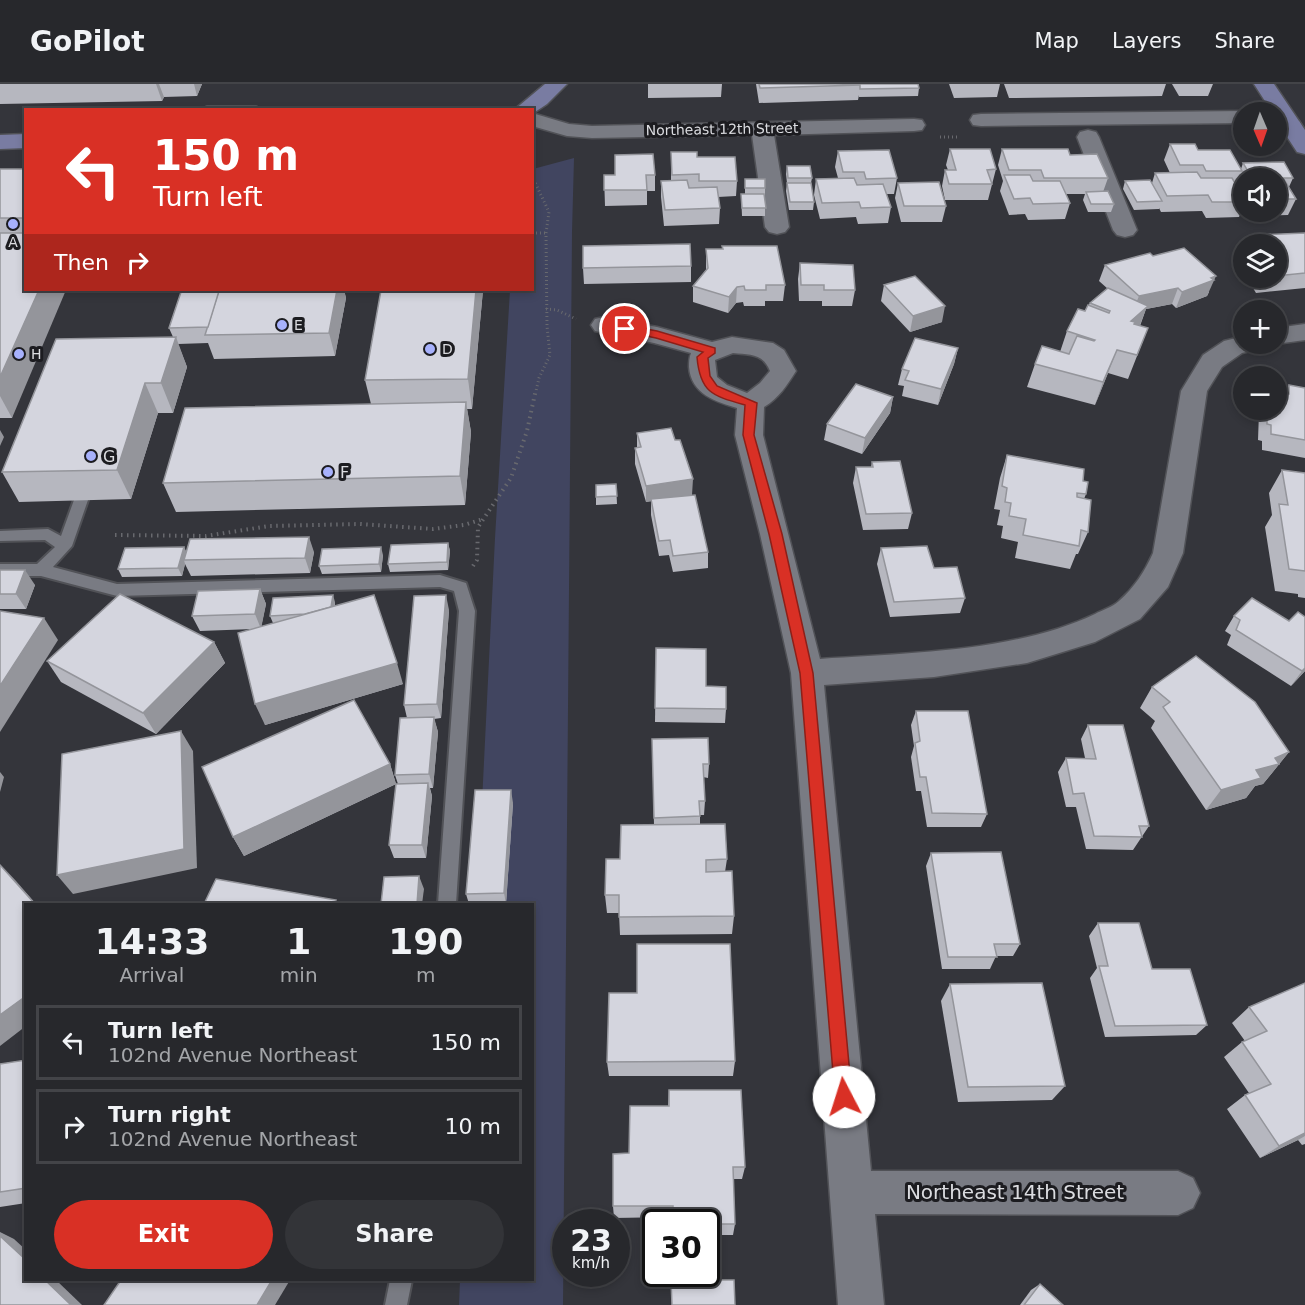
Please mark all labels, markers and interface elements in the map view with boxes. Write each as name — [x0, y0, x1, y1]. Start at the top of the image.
text: GoPilot — [30, 25, 145, 58]
text: Map — [1035, 29, 1079, 53]
text: Layers — [1112, 29, 1181, 53]
text: Share — [1214, 29, 1275, 53]
north arrow — [1233, 102, 1287, 156]
map controls — [1233, 102, 1287, 420]
street label: Northeast 12th Street — [645, 120, 799, 138]
text: 150 m — [153, 131, 299, 180]
icon: left — [54, 132, 132, 210]
button: sound — [1233, 168, 1287, 222]
text: Turn left — [153, 181, 263, 212]
marker: A — [6, 217, 20, 231]
place label: A — [8, 234, 18, 250]
button: layers — [1233, 234, 1287, 288]
icon: right — [121, 246, 154, 279]
text: Then — [54, 250, 109, 275]
button: + — [1233, 300, 1287, 354]
pin — [599, 303, 650, 354]
icon: arrive — [608, 312, 641, 345]
place label: E — [294, 317, 303, 333]
marker: E — [275, 318, 289, 332]
place label: D — [442, 341, 453, 357]
marker: D — [423, 342, 437, 356]
place label: H — [31, 346, 42, 362]
marker: H — [12, 347, 26, 361]
button: − — [1233, 366, 1287, 420]
place label: G — [103, 447, 115, 466]
marker: G — [84, 449, 98, 463]
place label: F — [340, 463, 349, 482]
marker: F — [321, 465, 335, 479]
text: 14:33 — [95, 921, 209, 962]
text: 1 — [286, 921, 311, 962]
text: 190 — [388, 921, 463, 962]
text: Arrival — [119, 963, 184, 987]
text: min — [280, 963, 318, 987]
text: m — [416, 963, 436, 987]
text: Turn left — [108, 1018, 213, 1043]
icon: left — [57, 1026, 90, 1059]
text: 150 m — [431, 1030, 501, 1055]
text: 102nd Avenue Northeast — [108, 1043, 357, 1067]
position arrow — [812, 1065, 876, 1129]
text: Turn right — [108, 1102, 231, 1127]
icon: right — [57, 1110, 90, 1143]
text: 10 m — [445, 1114, 501, 1139]
text: 102nd Avenue Northeast — [108, 1127, 357, 1151]
street label: Northeast 14th Street — [906, 1180, 1124, 1204]
button: Exit — [54, 1200, 273, 1269]
button: Share — [285, 1200, 504, 1269]
speed limit sign: 30 — [642, 1209, 720, 1287]
text: 23 — [570, 1223, 612, 1258]
text: km/h — [572, 1254, 610, 1272]

